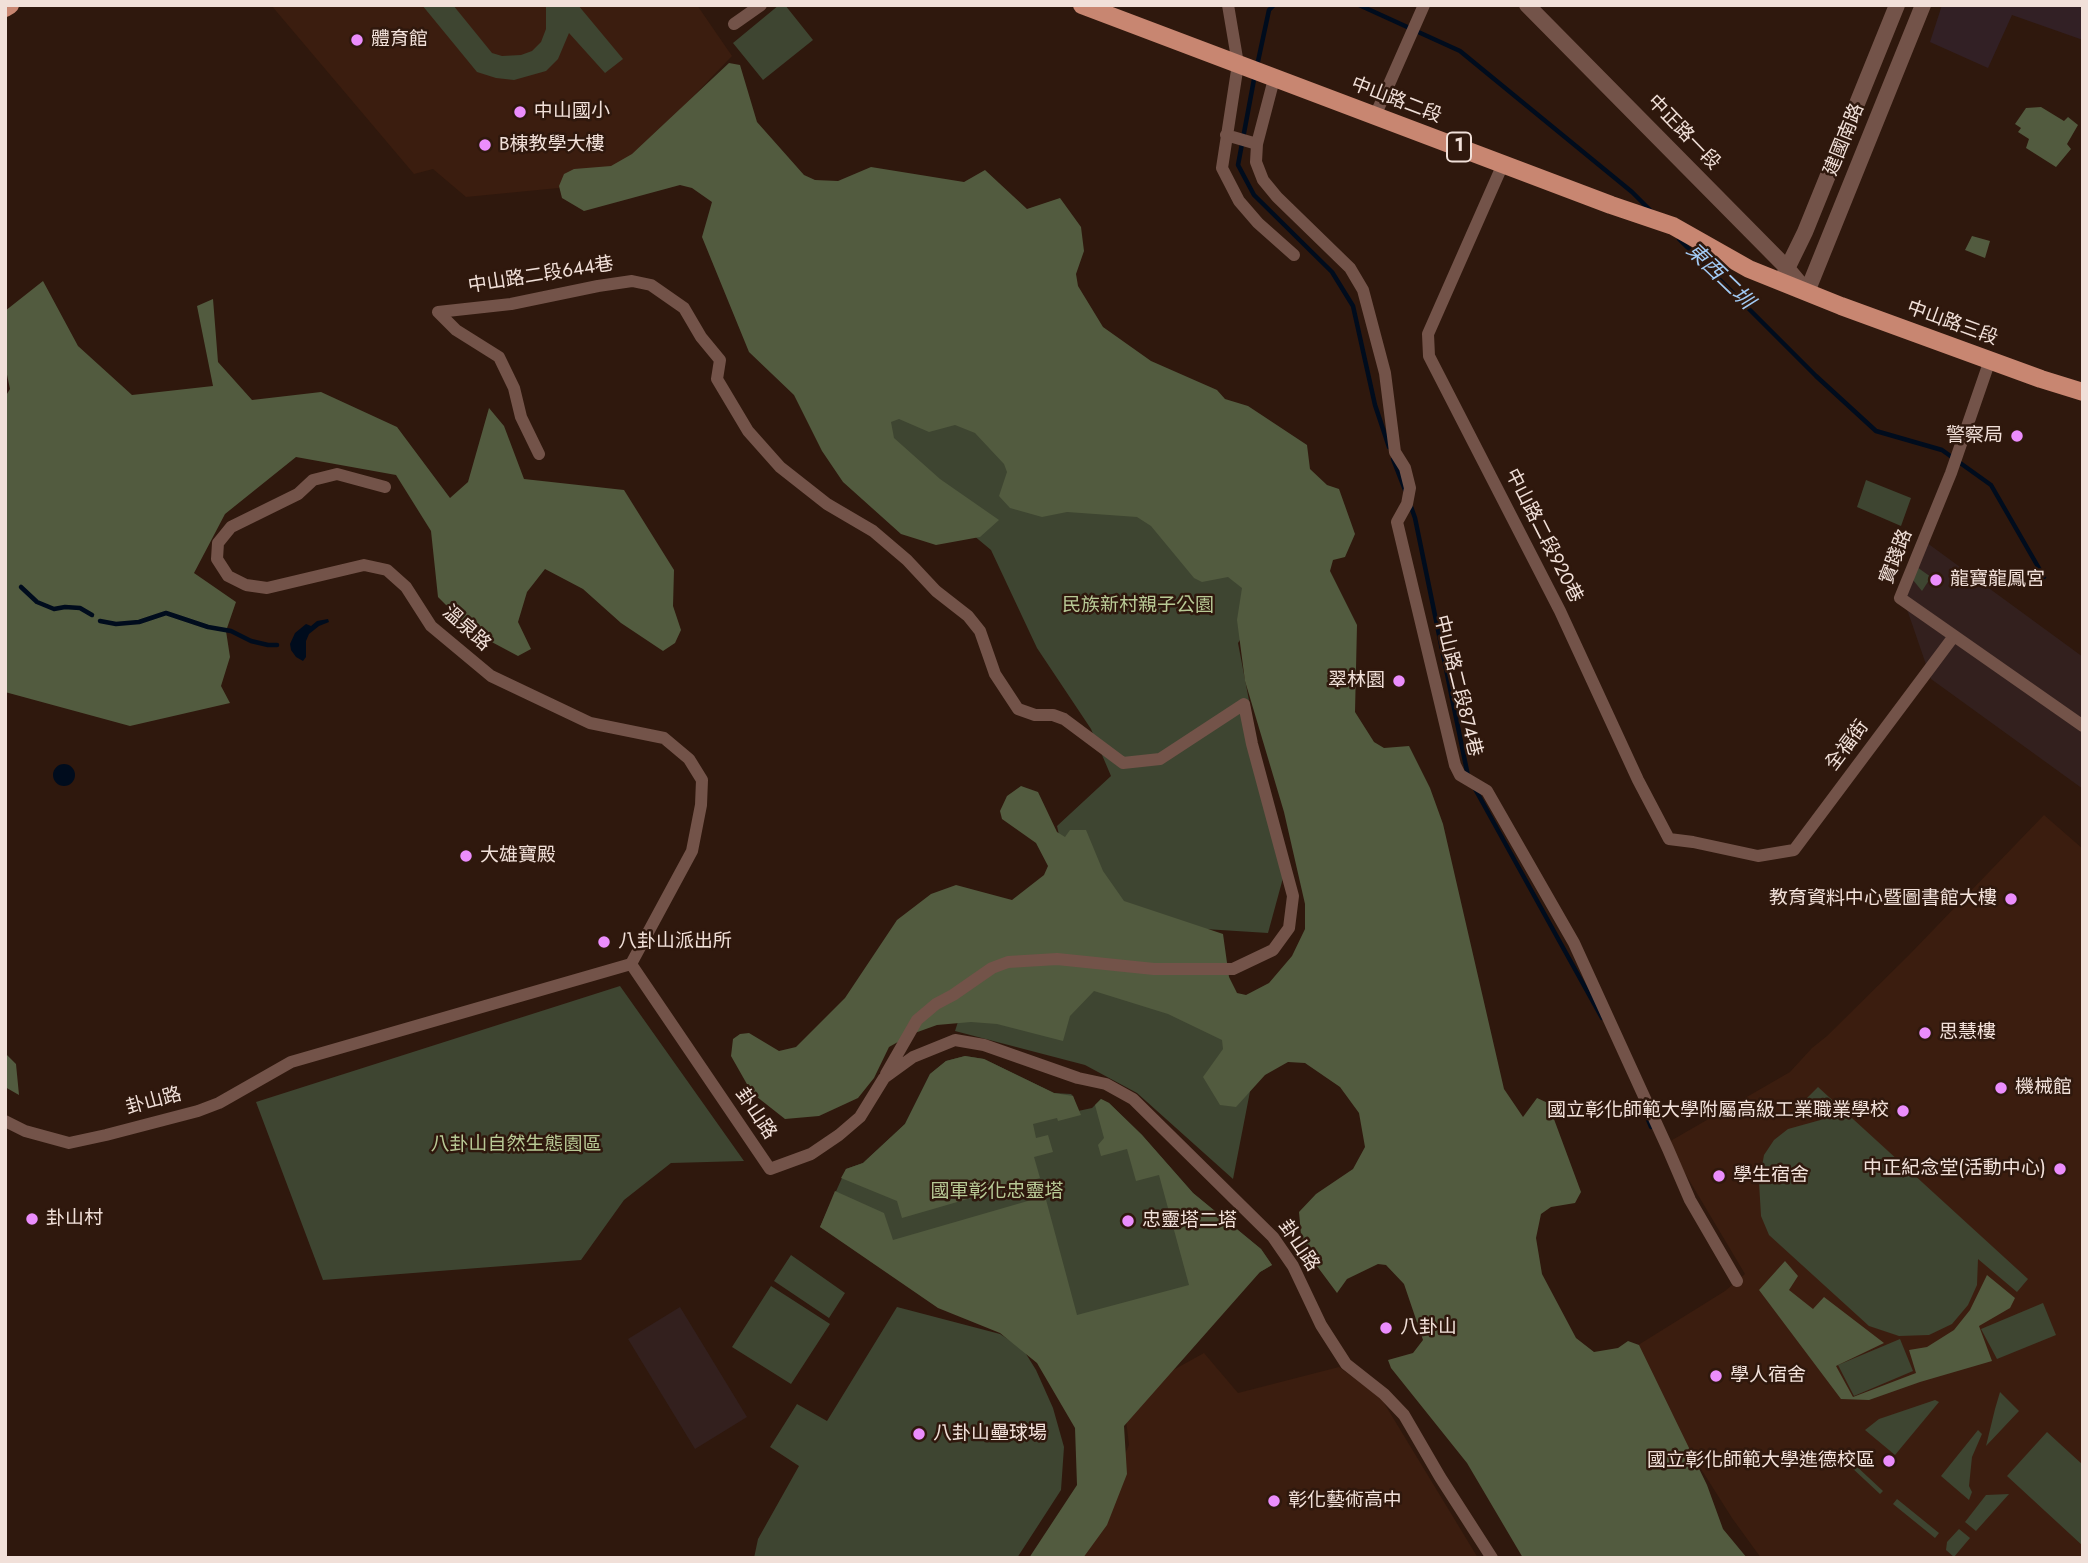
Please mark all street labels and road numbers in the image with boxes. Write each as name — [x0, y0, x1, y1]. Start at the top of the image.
street label: 中山路二段 — [1348, 73, 1444, 129]
street label: 中正路一段 — [1642, 91, 1724, 175]
street label: 建國南路 — [1820, 100, 1870, 180]
road number: 1 — [1447, 132, 1471, 162]
street label: 中山路二段644巷 — [467, 253, 615, 299]
street label: 中山路三段 — [1903, 297, 2001, 351]
street label: 中山路二段920巷 — [1499, 465, 1587, 607]
street label: 實踐路 — [1876, 526, 1918, 588]
street label: 溫泉路 — [437, 601, 495, 657]
street label: 中山路二段874巷 — [1428, 613, 1486, 759]
street label: 全福街 — [1822, 716, 1874, 776]
street label: 卦山路 — [124, 1084, 184, 1120]
street label: 卦山路 — [730, 1084, 780, 1144]
street label: 卦山路 — [1273, 1216, 1323, 1276]

